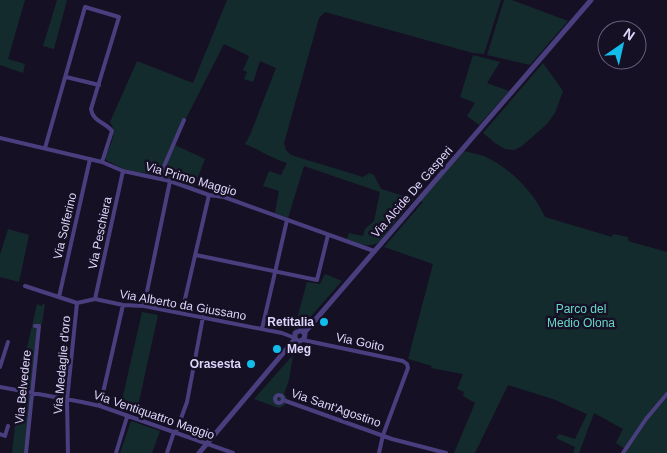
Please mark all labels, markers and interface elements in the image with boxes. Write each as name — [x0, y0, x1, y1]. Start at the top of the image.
north arrow — [597, 20, 647, 70]
text: N — [621, 25, 638, 44]
street label: Via Alcide De Gasperi — [368, 143, 456, 241]
street label: Via Primo Maggio — [144, 159, 239, 199]
street label: Via Solferino — [51, 191, 80, 261]
street label: Via Peschiera — [85, 195, 115, 271]
street label: Via Alberto da Giussano — [118, 287, 248, 323]
park label: Parco del Medio Olona — [547, 302, 615, 330]
street label: Via Medaglie d'oro — [51, 315, 73, 415]
place label: Retitalia — [267, 315, 314, 329]
marker: Retitalia — [318, 316, 330, 328]
street label: Via Goito — [335, 330, 386, 354]
place label: Meg — [287, 342, 311, 356]
marker: Meg — [271, 343, 283, 355]
street label: Via Belvedere — [12, 349, 34, 425]
place label: Orasesta — [190, 357, 241, 371]
marker: Orasesta — [245, 358, 257, 370]
street label: Via Sant'Agostino — [289, 386, 383, 430]
street label: Via Ventiquattro Maggio — [92, 388, 217, 442]

